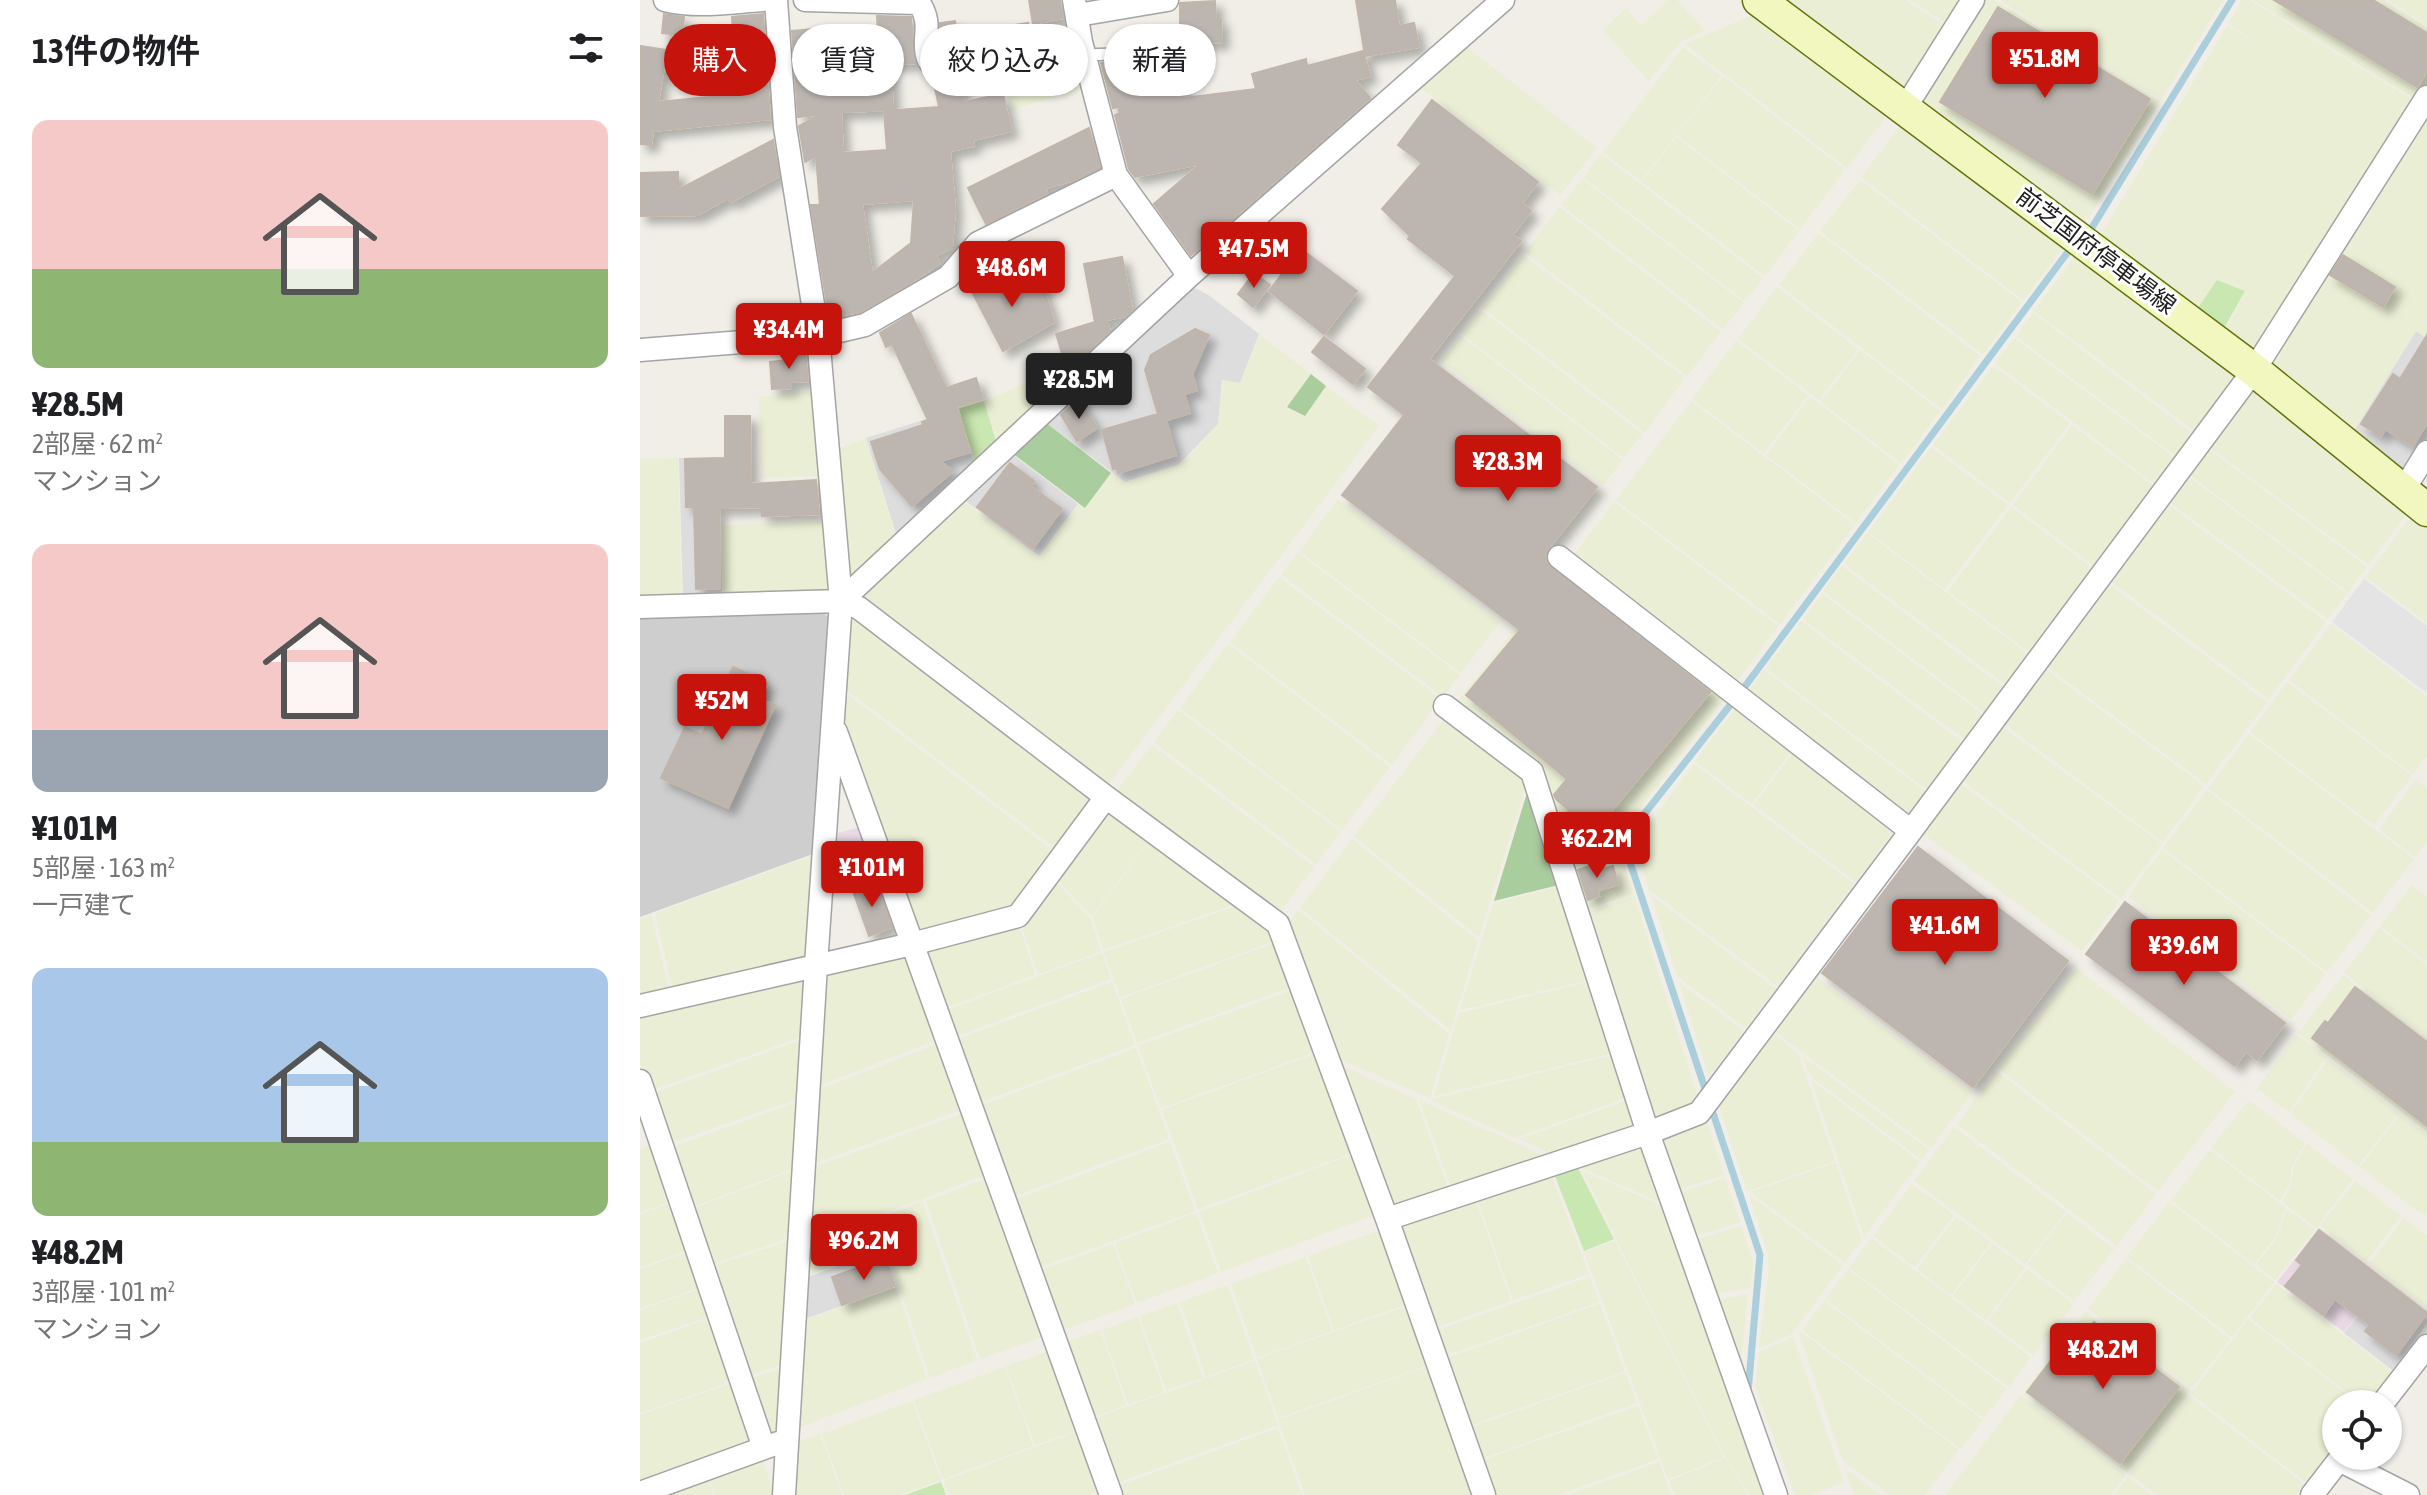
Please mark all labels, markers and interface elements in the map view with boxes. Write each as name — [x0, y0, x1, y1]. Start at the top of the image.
chip: 購入 — [664, 24, 776, 96]
chip: 賃貸 — [792, 24, 904, 96]
chip: 絞り込み — [920, 24, 1088, 96]
chip: 新着 — [1104, 24, 1216, 96]
icon: filters — [564, 26, 608, 70]
text: 13件の物件 — [32, 31, 200, 70]
pin: ¥51.8M — [1980, 32, 2110, 100]
text: ¥51.8M — [2010, 43, 2080, 73]
icon: home — [248, 172, 392, 316]
street label: 前芝国府停車場線 — [2012, 182, 2181, 319]
pin: ¥47.5M — [1189, 222, 1319, 290]
text: ¥47.5M — [1219, 233, 1289, 263]
pin: ¥48.6M — [947, 241, 1077, 309]
text: ¥48.6M — [977, 252, 1047, 282]
pin: ¥34.4M — [724, 303, 854, 371]
text: ¥34.4M — [754, 314, 824, 344]
pin: ¥28.5M — [1014, 353, 1144, 421]
text: ¥28.5M — [1044, 364, 1114, 394]
text: ¥28.5M — [32, 384, 124, 423]
text: 2部屋 · 62 m² — [32, 429, 163, 459]
pin: ¥28.3M — [1443, 435, 1573, 503]
text: ¥28.3M — [1473, 446, 1543, 476]
text: マンション — [32, 466, 162, 496]
icon: home — [248, 596, 392, 740]
pin: ¥52M — [675, 674, 769, 742]
text: ¥52M — [695, 685, 749, 715]
text: ¥101M — [32, 808, 118, 847]
pin: ¥62.2M — [1532, 812, 1662, 880]
text: ¥62.2M — [1562, 823, 1632, 853]
pin: ¥101M — [816, 841, 928, 909]
text: ¥101M — [839, 852, 905, 882]
text: 5部屋 · 163 m² — [32, 853, 175, 883]
text: 一戸建て — [32, 890, 136, 920]
pin: ¥41.6M — [1880, 899, 2010, 967]
text: ¥41.6M — [1910, 910, 1980, 940]
pin: ¥39.6M — [2119, 919, 2249, 987]
text: ¥39.6M — [2149, 930, 2219, 960]
icon: home — [248, 1020, 392, 1164]
pin: ¥96.2M — [799, 1214, 929, 1282]
text: ¥96.2M — [829, 1225, 899, 1255]
text: ¥48.2M — [32, 1232, 124, 1271]
text: 3部屋 · 101 m² — [32, 1277, 175, 1307]
text: マンション — [32, 1314, 162, 1344]
pin: ¥48.2M — [2038, 1323, 2168, 1391]
text: ¥48.2M — [2068, 1334, 2138, 1364]
map controls — [2322, 1390, 2402, 1470]
button: locate — [2322, 1390, 2402, 1470]

